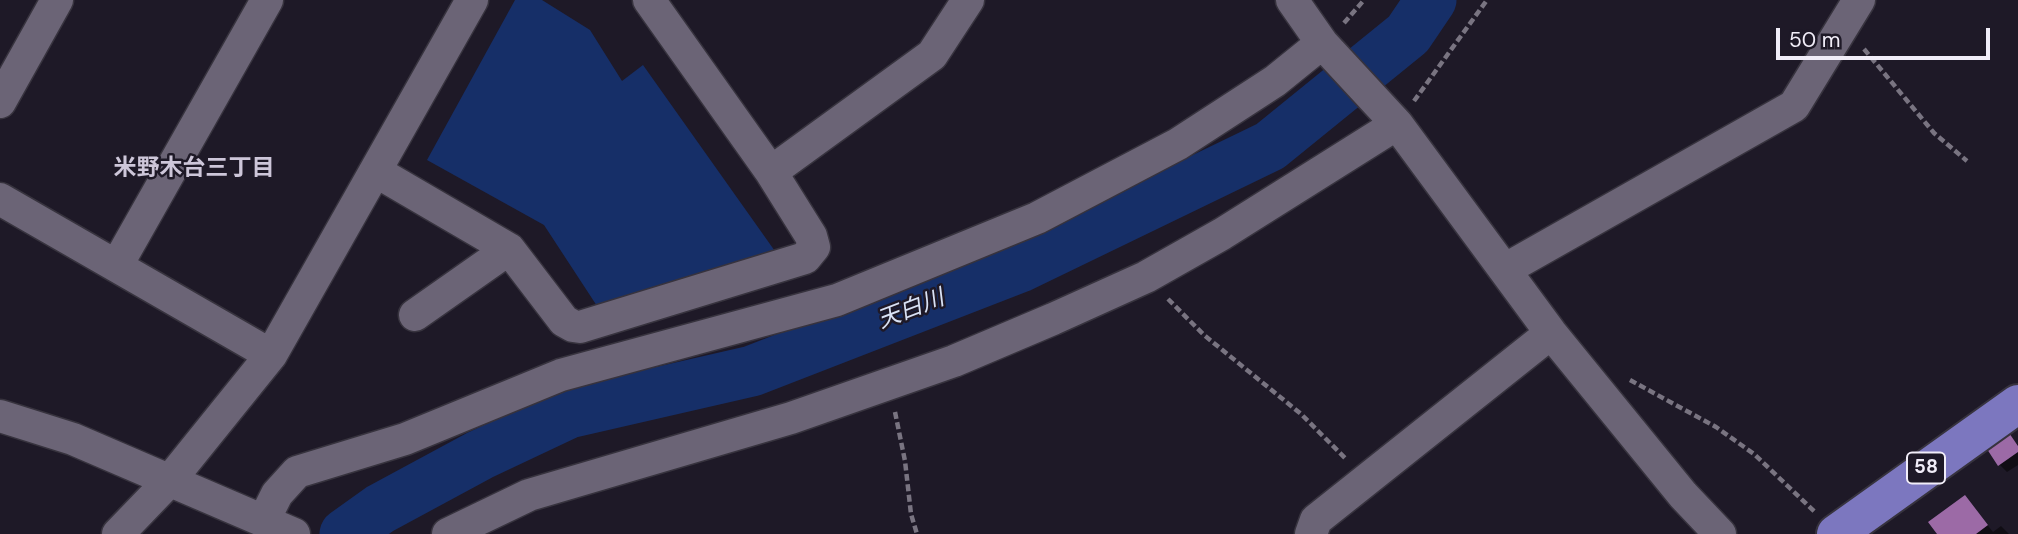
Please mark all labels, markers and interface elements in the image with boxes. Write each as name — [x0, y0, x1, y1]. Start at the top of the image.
scale bar — [1780, 14, 1994, 58]
text: 50 m — [1789, 26, 1840, 54]
district label: 米野木台三丁目 — [114, 155, 274, 183]
water label: 天白川 — [874, 285, 948, 335]
road number: 58 — [1907, 453, 1945, 484]

